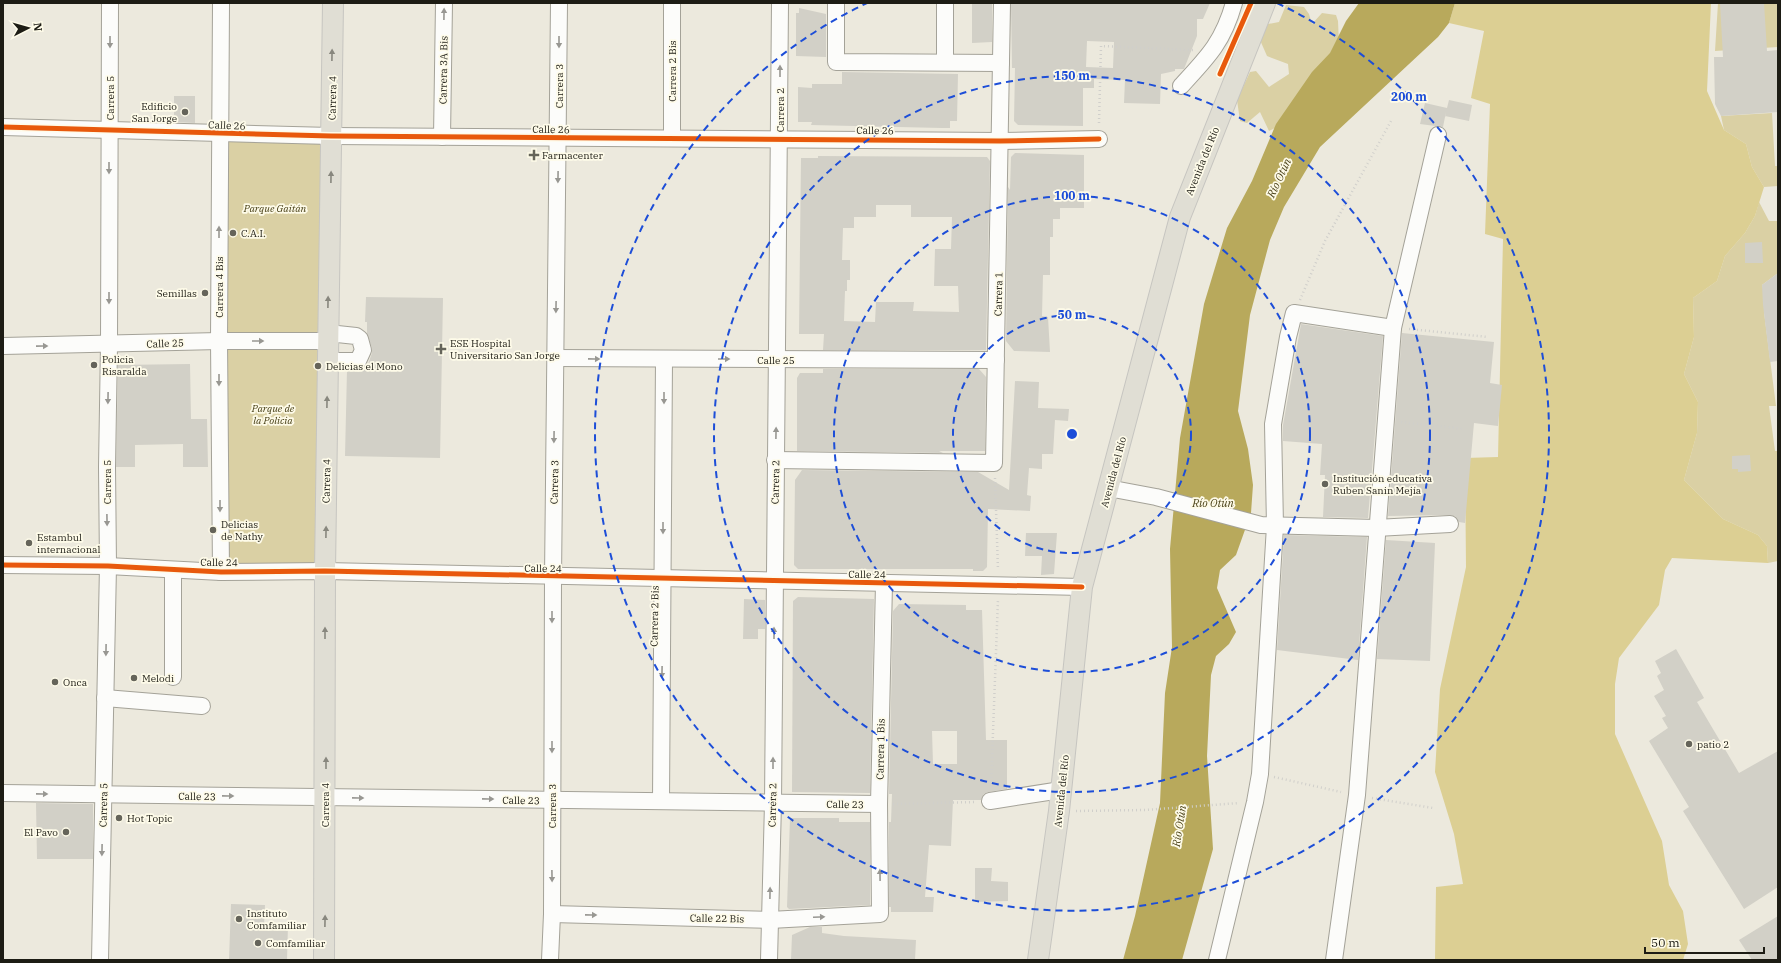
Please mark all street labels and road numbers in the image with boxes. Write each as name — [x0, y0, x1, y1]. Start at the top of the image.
street label: Carrera 3A Bis — [436, 36, 451, 104]
street label: Carrera 2 Bis — [666, 40, 679, 102]
street label: Carrera 3 — [553, 64, 566, 108]
street label: Carrera 5 — [104, 76, 117, 120]
street label: Carrera 4 — [326, 76, 339, 120]
street label: Carrera 2 — [774, 88, 787, 132]
street label: Calle 26 — [208, 118, 246, 133]
street label: Calle 26 — [532, 123, 570, 136]
street label: Calle 26 — [856, 124, 894, 137]
street label: Avenida del Río — [1183, 125, 1222, 197]
street label: Carrera 4 Bis — [213, 256, 226, 318]
street label: Carrera 1 — [992, 272, 1005, 316]
street label: Calle 25 — [146, 336, 184, 351]
street label: Calle 25 — [757, 354, 795, 367]
street label: Avenida del Río — [1098, 435, 1129, 509]
street label: Carrera 4 — [320, 459, 333, 503]
street label: Carrera 5 — [101, 460, 114, 504]
street label: Carrera 3 — [548, 460, 561, 504]
street label: Carrera 2 — [769, 460, 782, 504]
street label: Calle 24 — [200, 556, 238, 569]
street label: Calle 24 — [524, 562, 562, 575]
street label: Calle 24 — [848, 568, 886, 581]
street label: Carrera 2 Bis — [647, 585, 662, 647]
street label: Carrera 1 Bis — [873, 718, 888, 780]
street label: Avenida del Río — [1051, 754, 1072, 828]
street label: Carrera 5 — [97, 783, 110, 827]
street label: Carrera 4 — [319, 783, 332, 827]
street label: Carrera 2 — [766, 783, 779, 827]
street label: Carrera 3 — [546, 784, 559, 828]
street label: Calle 23 — [178, 790, 216, 803]
street label: Calle 23 — [502, 794, 540, 807]
street label: Calle 23 — [826, 798, 864, 811]
street label: Calle 22 Bis — [690, 912, 745, 925]

